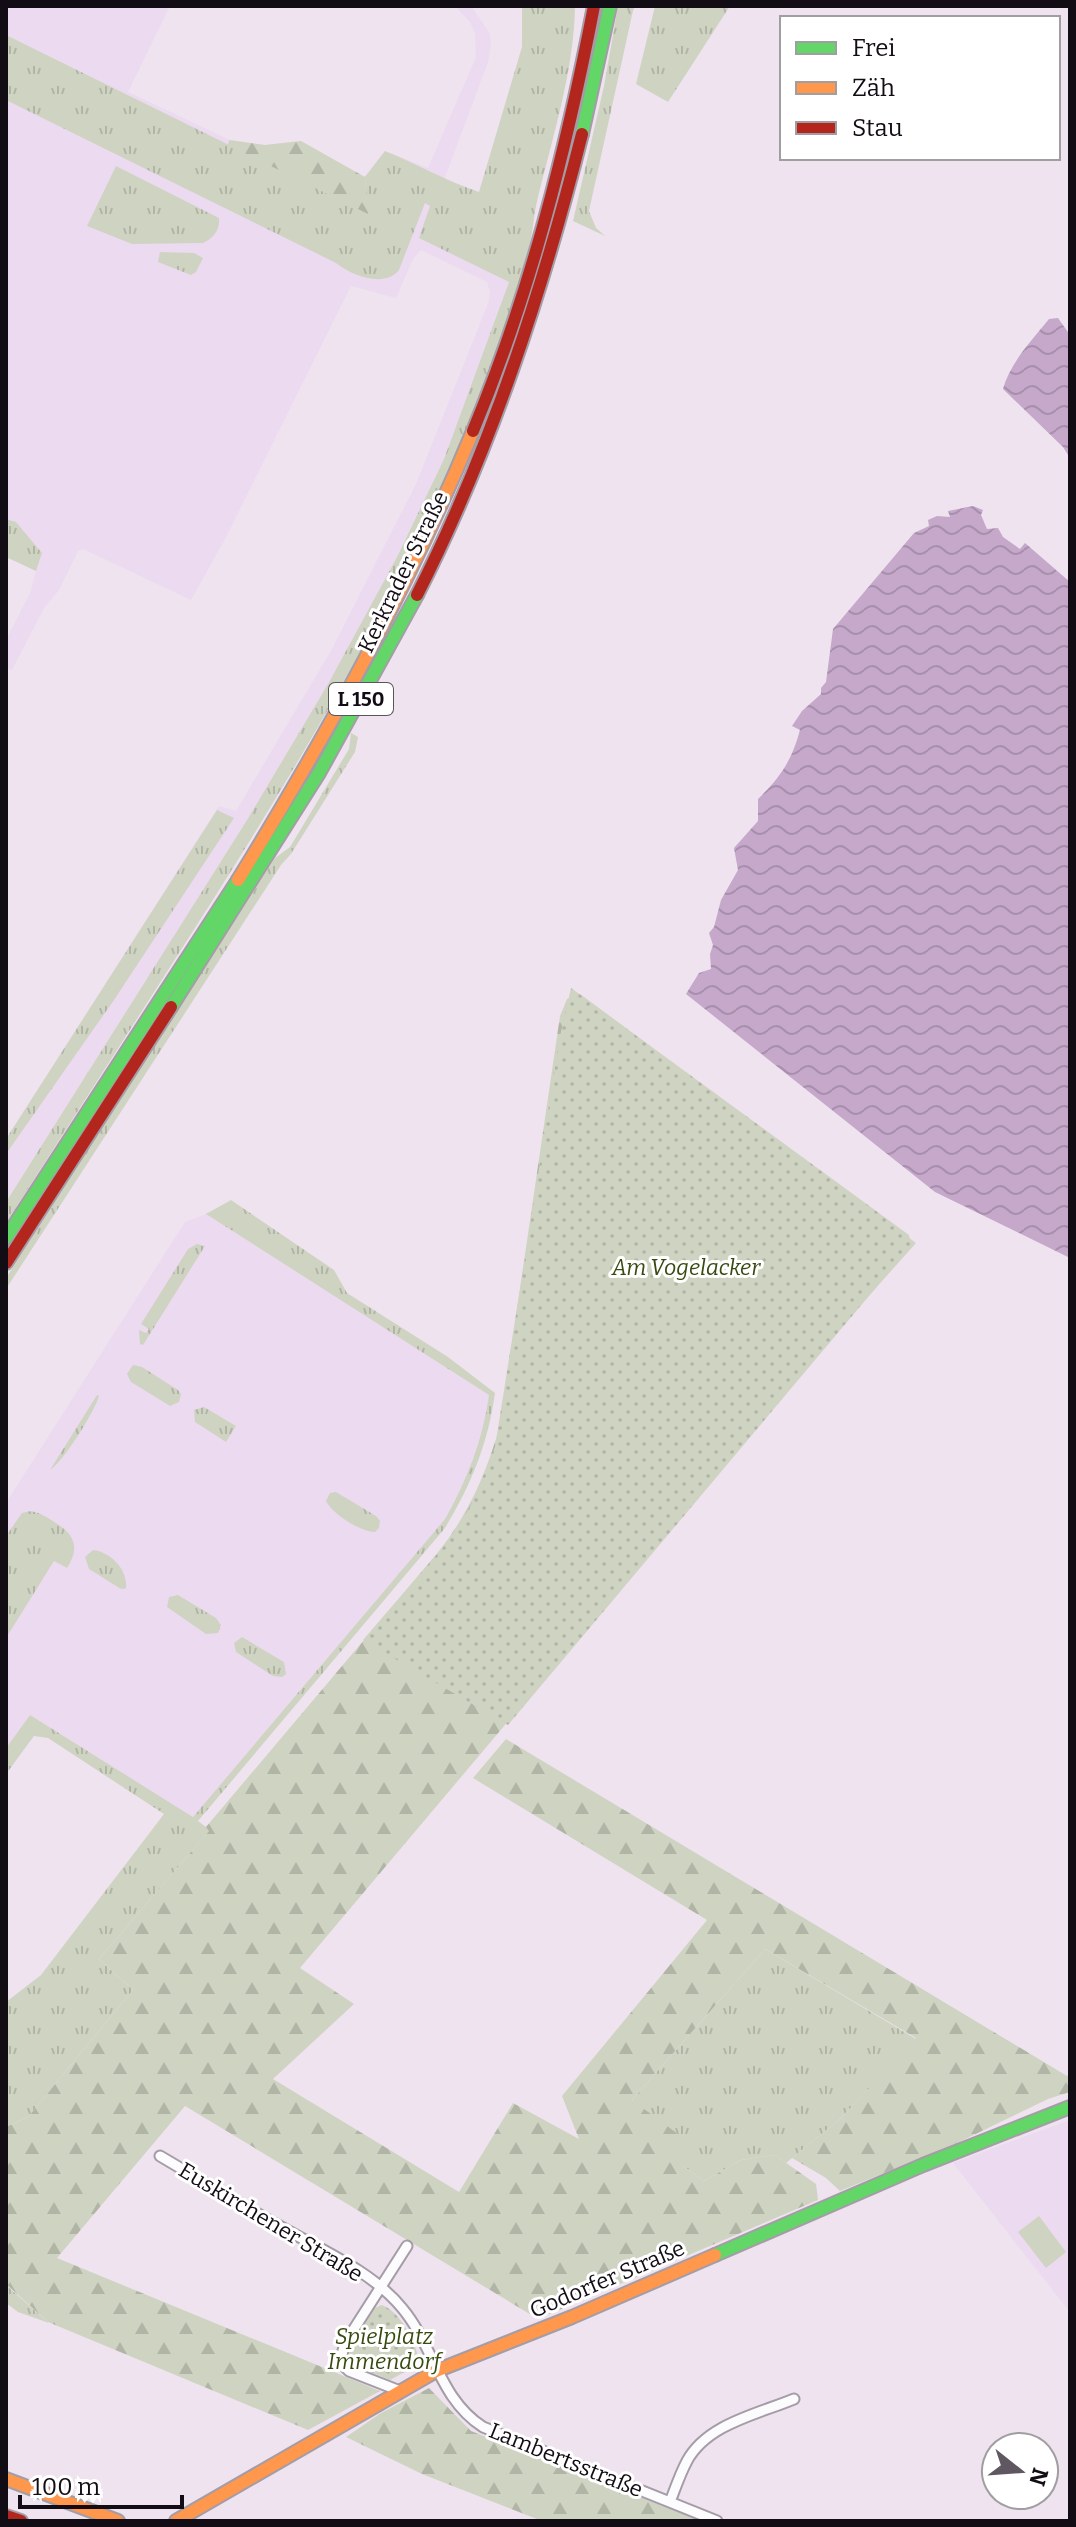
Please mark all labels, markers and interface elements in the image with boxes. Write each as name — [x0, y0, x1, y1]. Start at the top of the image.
legend — [780, 16, 1060, 160]
text: Frei — [852, 34, 895, 62]
text: Zäh — [852, 74, 895, 102]
text: Stau — [852, 114, 903, 142]
street label: Kerkrader Straße — [352, 487, 454, 657]
road number: L 150 — [329, 683, 393, 715]
park label: Am Vogelacker — [611, 1254, 761, 1281]
street label: Euskirchener Straße — [174, 2156, 368, 2288]
street label: Godorfer Straße — [526, 2234, 688, 2324]
park label: Spielplatz Immendorf — [327, 2323, 443, 2375]
street label: Lambertsstraße — [485, 2417, 647, 2503]
north arrow — [980, 2431, 1060, 2511]
scale bar — [20, 2459, 182, 2509]
text: N — [1023, 2465, 1054, 2489]
text: 100 m — [32, 2473, 100, 2501]

